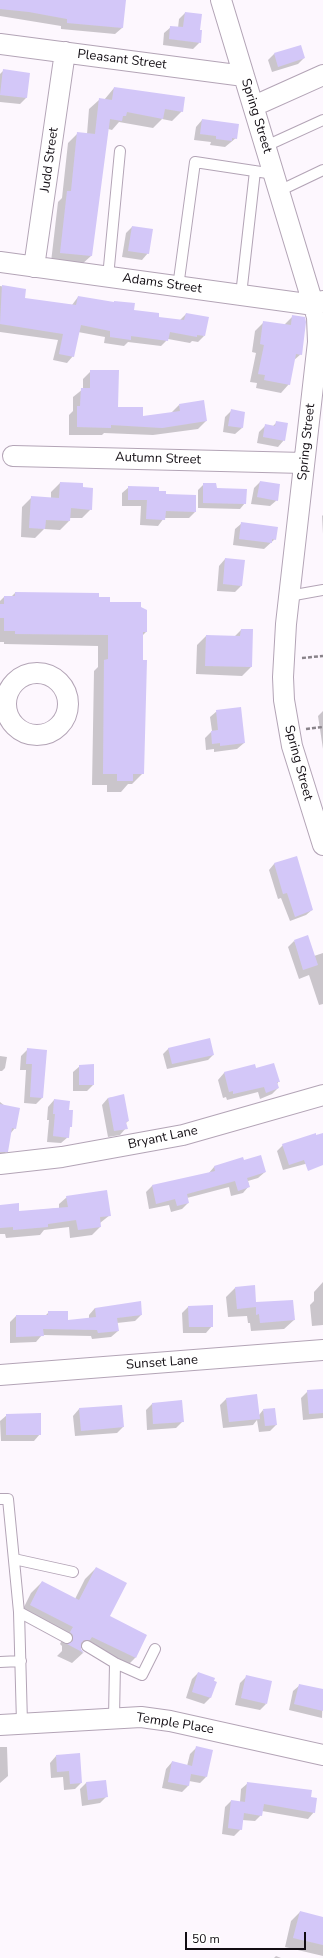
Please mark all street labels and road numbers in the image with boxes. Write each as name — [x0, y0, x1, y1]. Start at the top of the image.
street label: Pleasant Street — [77, 47, 167, 73]
street label: Spring Street — [237, 77, 275, 155]
street label: Judd Street — [38, 126, 62, 194]
street label: Adams Street — [121, 271, 203, 297]
street label: Spring Street — [295, 403, 319, 481]
street label: Autumn Street — [115, 450, 201, 468]
street label: Spring Street — [280, 724, 316, 802]
street label: Bryant Lane — [127, 1123, 199, 1153]
street label: Sunset Lane — [126, 1353, 198, 1373]
street label: Temple Place — [135, 1710, 215, 1738]

